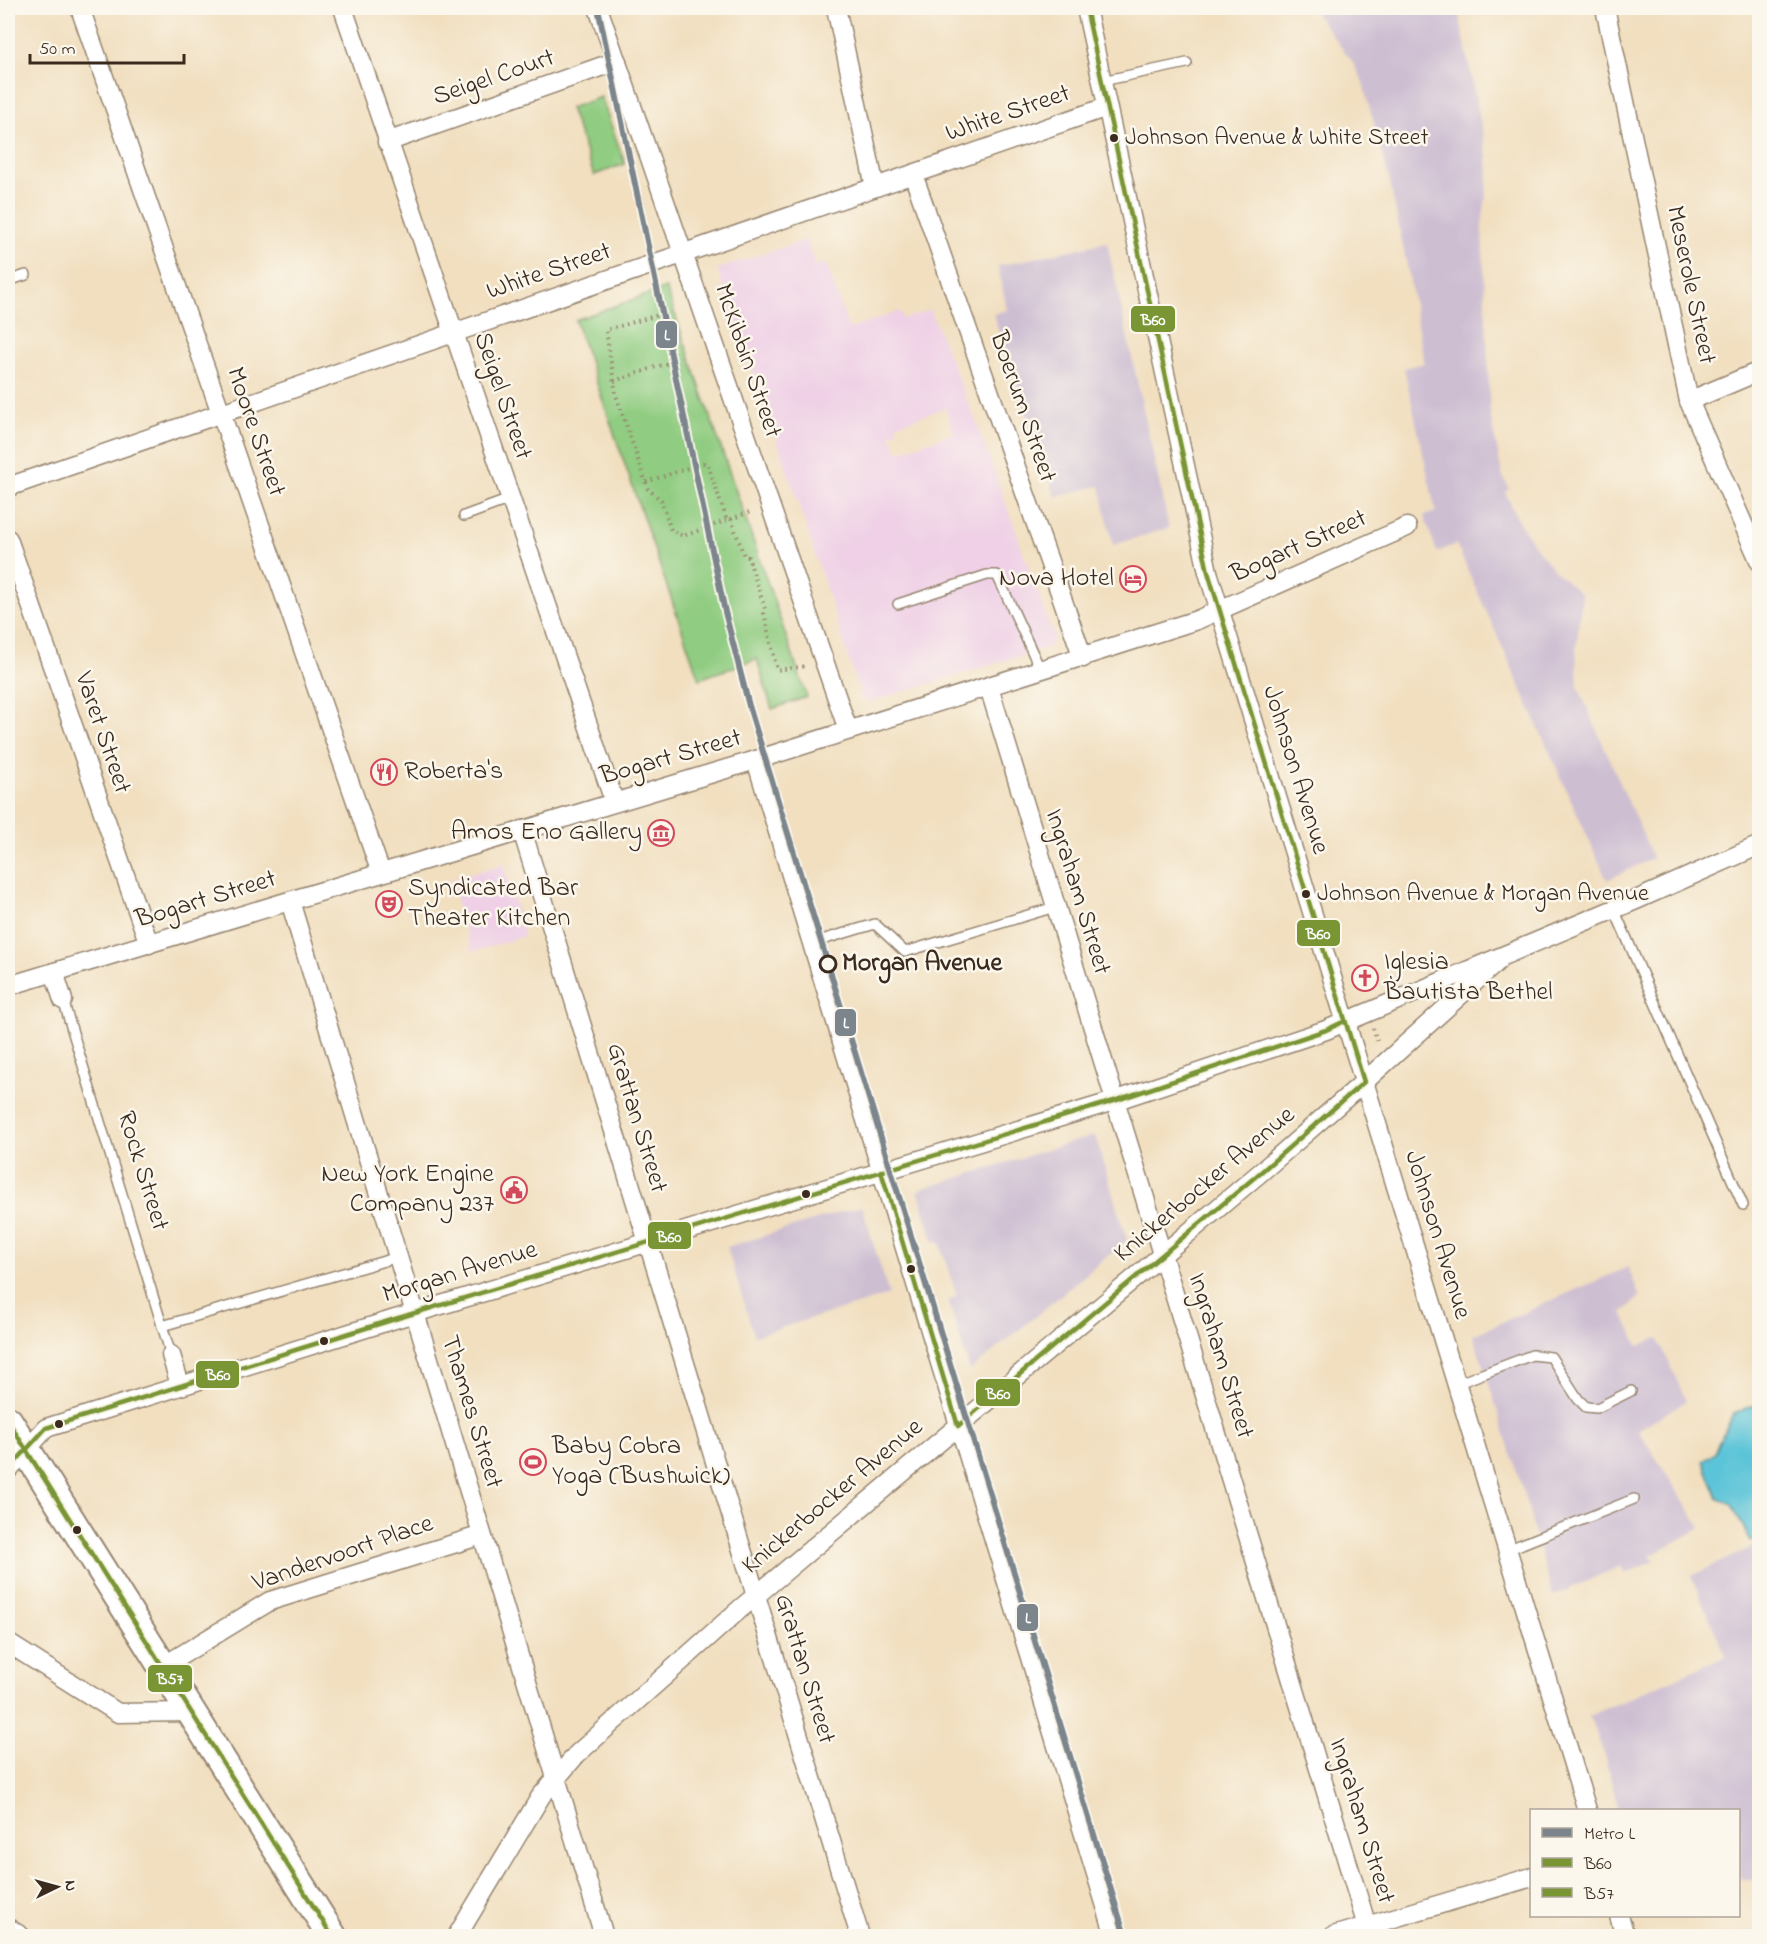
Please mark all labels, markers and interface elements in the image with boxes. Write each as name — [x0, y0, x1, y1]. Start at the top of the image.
scale bar — [30, 27, 184, 65]
text: 50 m — [39, 37, 76, 63]
street label: Seigel Court — [428, 39, 560, 117]
street label: White Street — [941, 75, 1076, 153]
place label: Johnson Avenue & White Street — [1125, 121, 1429, 156]
marker: Johnson Avenue & White Street — [1108, 132, 1120, 144]
street label: Meserole Street — [1655, 202, 1725, 368]
street label: White Street — [482, 233, 617, 311]
street label: McKibbin Street — [703, 279, 791, 443]
line badge: B60 — [1130, 305, 1176, 333]
text: B60 — [1140, 309, 1165, 333]
line badge: L — [655, 320, 678, 349]
text: L — [664, 324, 671, 348]
street label: Boerum Street — [978, 325, 1066, 488]
street label: Seigel Street — [462, 327, 542, 465]
street label: Moore Street — [215, 362, 295, 502]
street label: Bogart Street — [1224, 500, 1373, 594]
place label: Nova Hotel — [999, 560, 1114, 598]
hotel icon: Nova Hotel — [1118, 564, 1148, 594]
street label: Varet Street — [63, 666, 141, 799]
street label: Johnson Avenue — [1251, 681, 1339, 859]
street label: Bogart Street — [595, 720, 746, 797]
place label: Roberta's — [404, 753, 503, 791]
restaurant icon: Roberta's — [369, 757, 399, 787]
street label: Ingraham Street — [1034, 805, 1120, 980]
place label: Amos Eno Gallery — [451, 814, 642, 852]
museum icon: Amos Eno Gallery — [646, 818, 676, 848]
street label: Bogart Street — [130, 860, 281, 940]
place label: Syndicated Bar Theater Kitchen — [408, 870, 579, 938]
place label: Johnson Avenue & Morgan Avenue — [1317, 877, 1649, 912]
marker: Johnson Avenue & Morgan Avenue — [1300, 888, 1312, 900]
theatre icon: Syndicated Bar Theater Kitchen — [374, 889, 404, 919]
line badge: B60 — [1296, 919, 1341, 947]
text: B60 — [1305, 923, 1330, 947]
place label: Iglesia Bautista Bethel — [1383, 944, 1553, 1012]
place label: Morgan Avenue — [842, 945, 1004, 984]
marker: Morgan Avenue — [819, 955, 837, 973]
church icon: Iglesia Bautista Bethel — [1350, 963, 1380, 993]
line badge: L — [834, 1008, 857, 1037]
text: L — [843, 1012, 850, 1036]
street label: Grattan Street — [595, 1038, 677, 1198]
street label: Knickerbocker Avenue — [1106, 1097, 1304, 1272]
street label: Rock Street — [106, 1107, 178, 1236]
street label: Johnson Avenue — [1393, 1146, 1481, 1324]
place label: New York Engine Company 237 — [321, 1156, 494, 1224]
public building icon: New York Engine Company 237 — [499, 1175, 529, 1205]
unlabelled marker — [800, 1188, 812, 1200]
line badge: B60 — [647, 1221, 692, 1250]
text: B60 — [656, 1226, 681, 1250]
street label: Morgan Avenue — [378, 1231, 542, 1315]
unlabelled marker — [905, 1263, 917, 1275]
street label: Ingraham Street — [1177, 1269, 1263, 1444]
street label: Thames Street — [430, 1331, 512, 1494]
unlabelled marker — [318, 1335, 330, 1347]
line badge: B60 — [195, 1360, 240, 1389]
text: B60 — [205, 1364, 230, 1388]
line badge: B60 — [975, 1378, 1021, 1407]
text: B60 — [985, 1383, 1010, 1407]
street label: Knickerbocker Avenue — [734, 1409, 932, 1584]
unlabelled marker — [53, 1418, 65, 1430]
place label: Baby Cobra Yoga (Bushwick) — [551, 1428, 730, 1496]
sports icon: Baby Cobra Yoga (Bushwick) — [518, 1447, 548, 1477]
street label: Vandervoort Place — [247, 1505, 439, 1603]
unlabelled marker — [71, 1524, 83, 1536]
street label: Grattan Street — [763, 1589, 845, 1749]
line badge: L — [1016, 1603, 1039, 1632]
text: L — [1025, 1607, 1032, 1631]
line badge: B57 — [147, 1664, 193, 1693]
text: B57 — [156, 1668, 184, 1692]
street label: Ingraham Street — [1318, 1734, 1404, 1909]
legend — [1530, 1809, 1740, 1917]
text: Metro L — [1584, 1822, 1635, 1848]
text: B60 — [1583, 1852, 1612, 1878]
north arrow — [27, 1857, 87, 1917]
text: N — [58, 1879, 82, 1892]
text: B57 — [1583, 1882, 1614, 1908]

